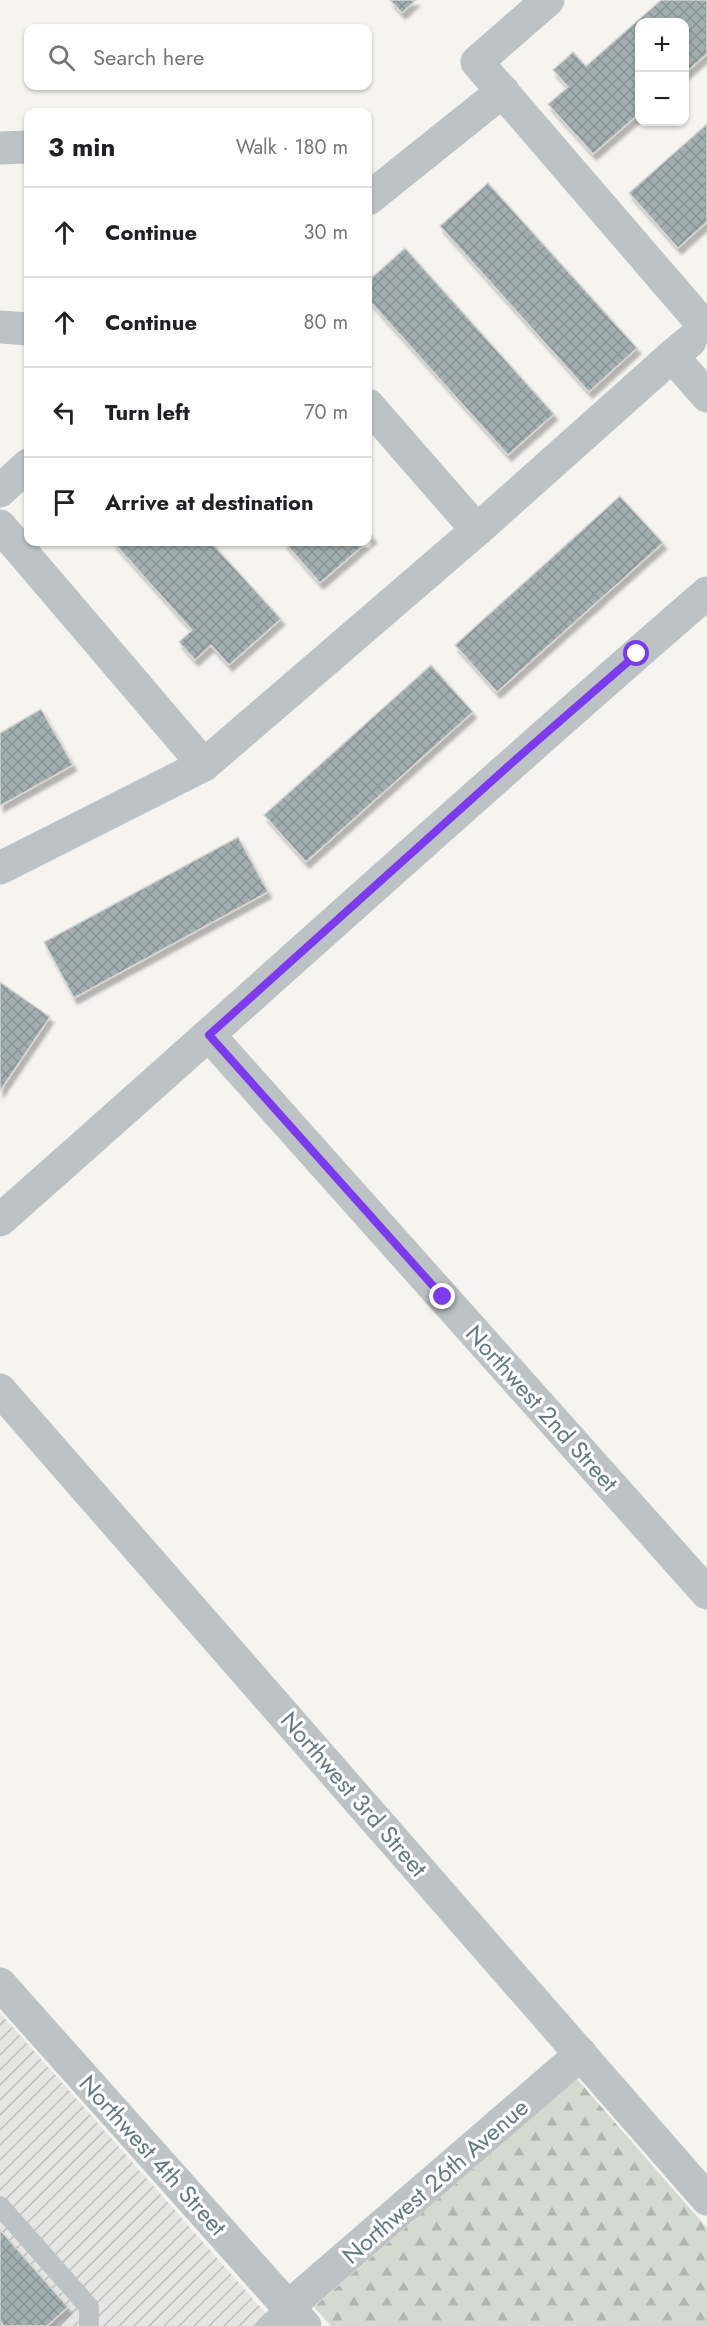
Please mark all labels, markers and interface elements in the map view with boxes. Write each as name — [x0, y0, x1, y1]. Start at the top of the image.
map controls — [635, 18, 689, 126]
button: + — [635, 18, 689, 72]
search box — [24, 24, 372, 90]
icon: search — [45, 41, 78, 74]
text: Search here — [93, 41, 204, 73]
button: − — [635, 72, 689, 126]
text: 3 min — [48, 128, 115, 166]
text: Walk · 180 m — [236, 133, 348, 162]
icon: ahead — [48, 216, 81, 249]
text: Continue — [105, 216, 197, 248]
text: 30 m — [303, 218, 348, 247]
icon: ahead — [48, 306, 81, 339]
text: Continue — [105, 306, 197, 338]
text: 80 m — [303, 308, 348, 337]
icon: left — [48, 396, 81, 429]
text: Turn left — [105, 396, 190, 428]
text: 70 m — [304, 398, 348, 427]
icon: arrive — [48, 486, 81, 519]
text: Arrive at destination — [105, 486, 314, 518]
route start — [623, 640, 649, 666]
route end — [429, 1283, 455, 1309]
street label: Northwest 2nd Street — [458, 1317, 627, 1499]
street label: Northwest 3rd Street — [272, 1704, 436, 1884]
street label: Northwest 4th Street — [71, 2067, 235, 2243]
street label: Northwest 26th Avenue — [334, 2090, 536, 2272]

